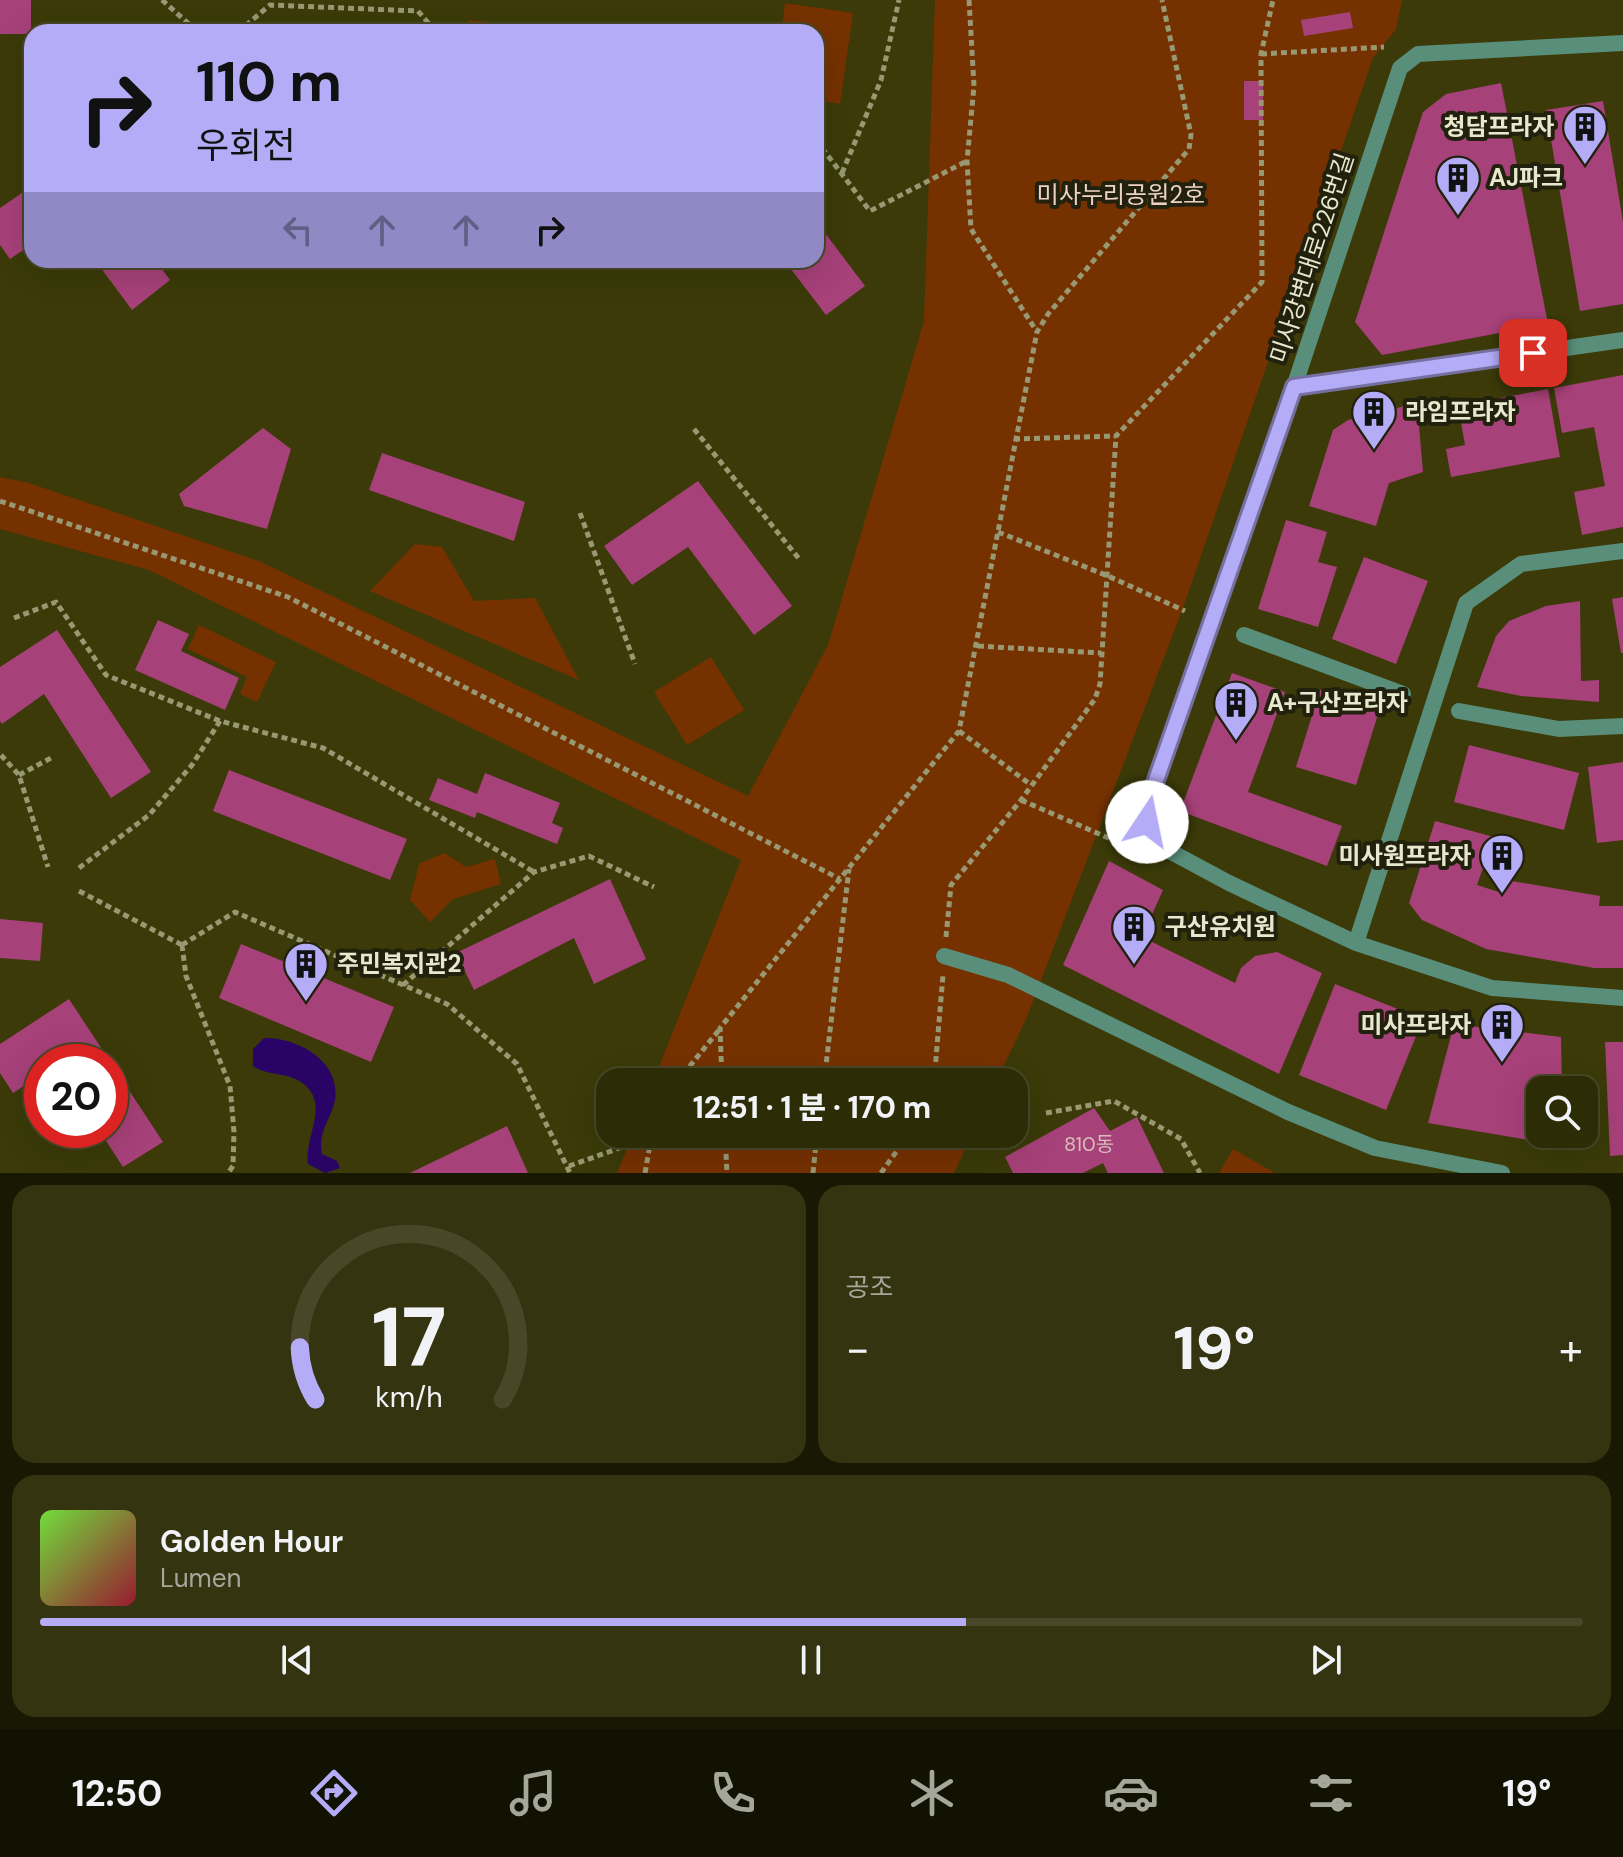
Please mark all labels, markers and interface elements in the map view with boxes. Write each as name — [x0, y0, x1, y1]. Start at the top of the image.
text: 110 m — [196, 45, 342, 118]
icon: right — [64, 56, 168, 160]
building icon: 청담프라자 — [1561, 103, 1609, 166]
place label: 청담프라자 — [1444, 111, 1554, 142]
text: 우회전 — [196, 122, 295, 169]
street label: 미사강변대로226번길 — [1263, 149, 1360, 367]
building icon: AJ파크 — [1434, 154, 1482, 217]
place label: AJ파크 — [1489, 162, 1563, 193]
park label: 미사누리공원2호 — [1037, 179, 1205, 210]
icon: left — [276, 208, 320, 252]
icon: ahead — [360, 208, 404, 252]
icon: ahead — [444, 208, 488, 252]
icon: right — [528, 208, 572, 252]
pin — [1499, 319, 1567, 387]
icon: arrive — [1511, 331, 1555, 375]
building icon: 라임프라자 — [1350, 388, 1398, 451]
place label: 라임프라자 — [1405, 396, 1515, 427]
building icon: A+구산프라자 — [1212, 679, 1260, 742]
place label: A+구산프라자 — [1267, 687, 1408, 718]
position arrow — [1105, 780, 1189, 864]
building icon: 미사원프라자 — [1478, 832, 1526, 895]
place label: 미사원프라자 — [1339, 840, 1471, 871]
building icon: 구산유치원 — [1110, 903, 1158, 966]
place label: 구산유치원 — [1165, 911, 1275, 942]
building icon: 주민복지관2 — [282, 940, 330, 1003]
place label: 주민복지관2 — [337, 948, 461, 979]
building icon: 미사프라자 — [1478, 1001, 1526, 1064]
place label: 미사프라자 — [1361, 1009, 1471, 1040]
speed limit sign: 20 — [24, 1044, 128, 1148]
map controls — [1526, 1076, 1598, 1148]
button: search — [1526, 1076, 1598, 1148]
text: 12:51 · 1 분 · 170 m — [693, 1088, 931, 1127]
house number: 810동 — [1064, 1131, 1114, 1157]
text: 공조 — [846, 1270, 893, 1304]
text: 17 — [371, 1283, 446, 1392]
text: 19° — [1173, 1309, 1255, 1388]
text: − — [846, 1320, 870, 1378]
text: + — [1559, 1320, 1583, 1378]
text: km/h — [375, 1379, 443, 1416]
text: Golden Hour — [160, 1522, 343, 1561]
text: Lumen — [160, 1561, 241, 1595]
icon: previous — [275, 1638, 319, 1682]
icon: pause — [789, 1638, 833, 1682]
icon: next — [1304, 1638, 1348, 1682]
icon: directions — [306, 1765, 362, 1821]
icon: music — [505, 1765, 561, 1821]
icon: phone — [705, 1765, 761, 1821]
icon: climate — [904, 1765, 960, 1821]
icon: car — [1103, 1765, 1159, 1821]
icon: filters — [1303, 1765, 1359, 1821]
text: 12:50 — [72, 1770, 162, 1817]
text: 19° — [1502, 1770, 1551, 1817]

